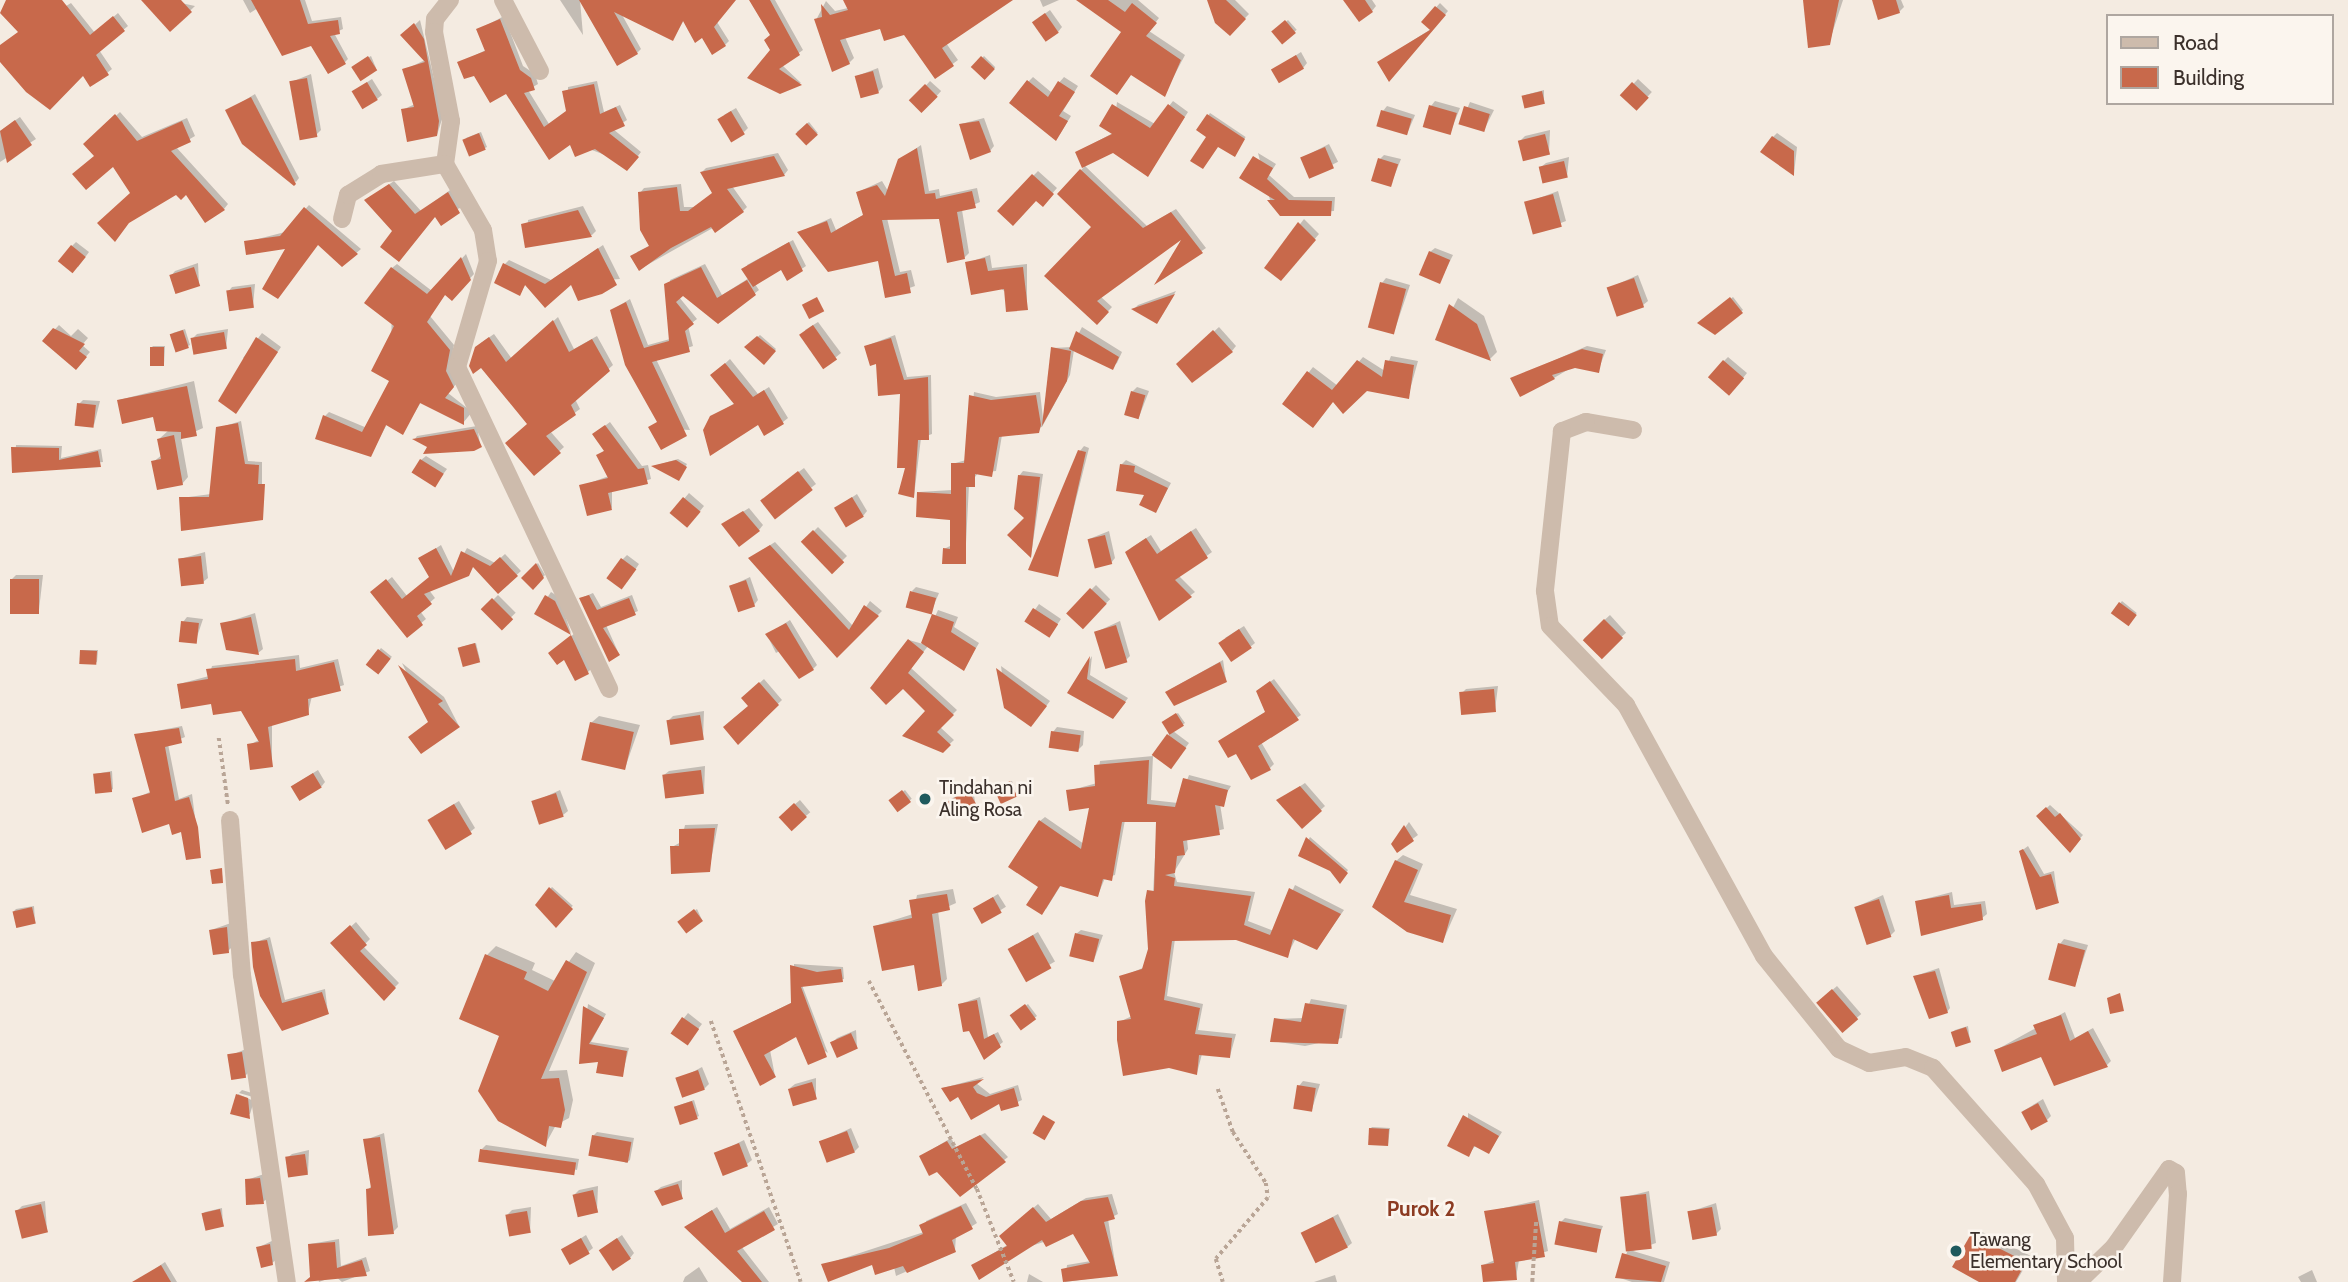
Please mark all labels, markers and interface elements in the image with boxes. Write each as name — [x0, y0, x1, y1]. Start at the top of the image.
legend — [2106, 14, 2334, 105]
text: Road — [2173, 30, 2219, 55]
text: Building — [2173, 65, 2244, 90]
place label: Tindahan ni Aling Rosa — [939, 777, 1032, 821]
marker: Tindahan ni Aling Rosa — [917, 791, 933, 807]
district label: Purok 2 — [1387, 1196, 1455, 1222]
place label: Tawang Elementary School — [1970, 1229, 2122, 1273]
marker: Tawang Elementary School — [1948, 1243, 1964, 1259]

